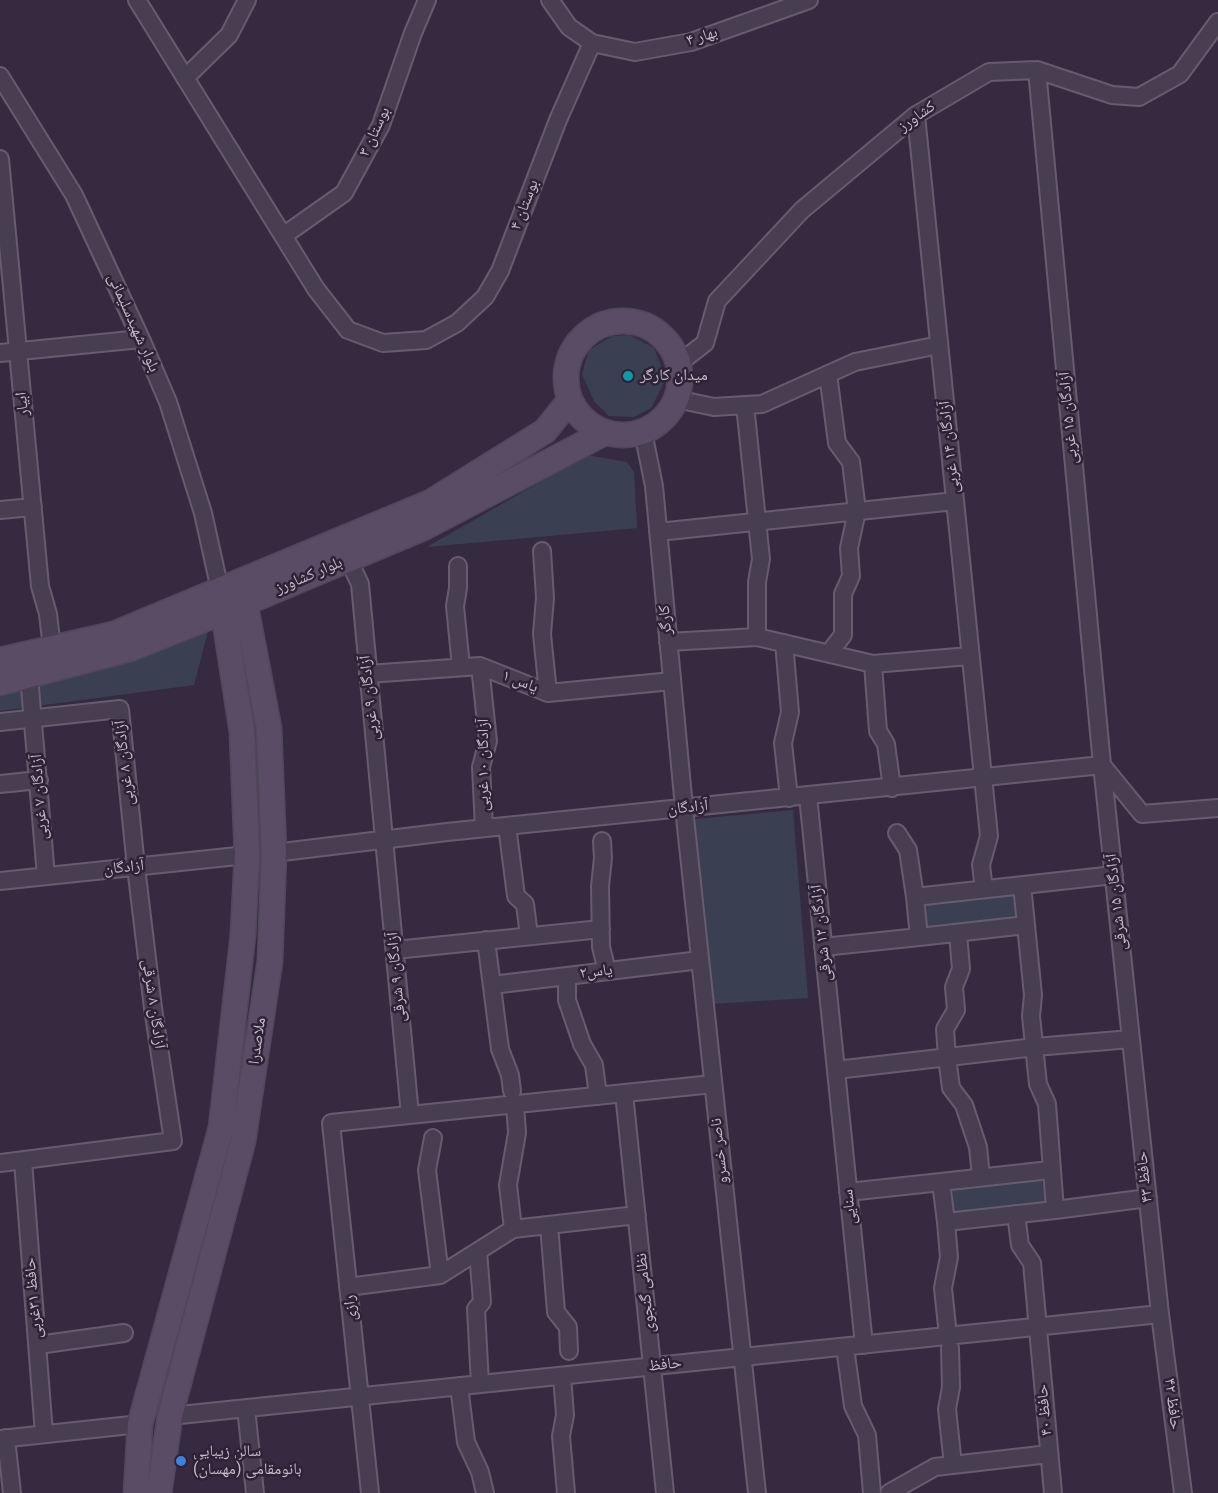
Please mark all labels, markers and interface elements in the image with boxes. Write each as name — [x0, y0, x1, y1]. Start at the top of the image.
street label: بهار ۴ — [684, 23, 720, 51]
street label: کشاورز — [895, 97, 939, 137]
street label: بوستان ۳ — [355, 104, 395, 160]
street label: بوستان ۴ — [507, 177, 543, 233]
street label: بلوار شهیدسلیمانی — [103, 271, 163, 375]
place label: میدان کارگر — [640, 366, 708, 386]
marker: میدان کارگر — [621, 369, 635, 383]
street label: آزادگان ۱۵ غربی — [1055, 371, 1083, 465]
street label: ابیار — [12, 391, 34, 417]
street label: آزادگان ۱۴ غربی — [936, 400, 964, 494]
street label: بلوار کشاورز — [273, 553, 345, 599]
street label: کارگر — [655, 604, 677, 636]
street label: آزادگان ۹ غربی — [356, 654, 384, 742]
street label: یاس ۱ — [499, 666, 541, 698]
street label: آزادگان ۸ غربی — [111, 719, 139, 807]
street label: آزادگان ۱۰ غربی — [474, 719, 494, 811]
street label: آزادگان ۷ غربی — [27, 754, 53, 840]
street label: آزادگان — [667, 796, 709, 820]
street label: آزادگان ۱۵ شرقی — [1102, 853, 1132, 951]
street label: آزادگان — [103, 856, 145, 880]
street label: آزادگان ۱۲ شرقی — [807, 884, 837, 982]
street label: آزادگان ۹ شرقی — [384, 931, 410, 1023]
street label: آزادگان ۸ شرقی — [137, 958, 169, 1050]
street label: یاس۲ — [578, 960, 614, 984]
street label: ملاصدرا — [245, 1016, 271, 1066]
street label: ناصر خسرو — [707, 1117, 733, 1185]
street label: حافظ ۴۳ — [1133, 1150, 1157, 1204]
street label: سنایی — [839, 1188, 861, 1226]
street label: نظامی گنجوی — [632, 1252, 660, 1334]
street label: حافظ ۳۱غربی — [21, 1257, 47, 1339]
street label: رازی — [340, 1294, 362, 1322]
street label: حافظ — [647, 1354, 683, 1376]
street label: حافظ ۴۲ — [1159, 1377, 1185, 1431]
street label: حافظ ۴۰ — [1033, 1383, 1057, 1437]
place label: سالن زیبایی بانومقامی (مهسان) — [193, 1442, 302, 1480]
marker: سالن زیبایی بانومقامی (مهسان) — [174, 1454, 188, 1468]

